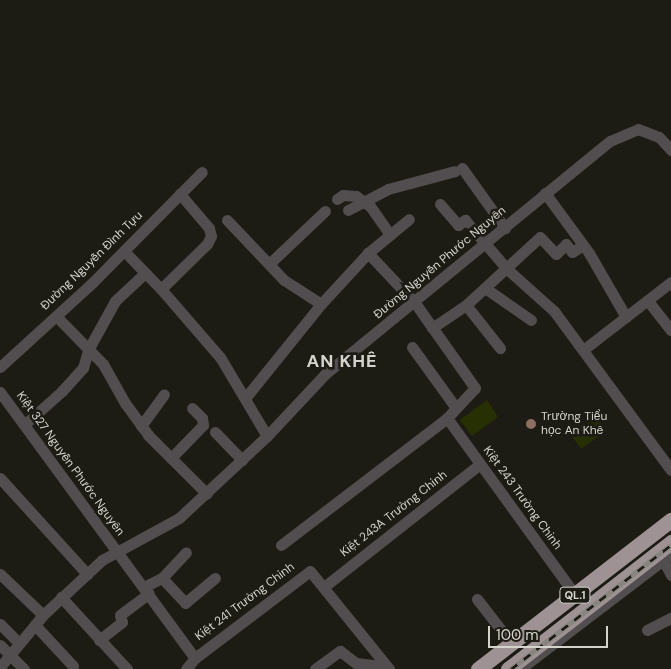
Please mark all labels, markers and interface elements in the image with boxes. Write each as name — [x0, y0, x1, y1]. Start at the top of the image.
street label: Đường Nguyễn Phước Nguyên — [371, 204, 509, 322]
street label: Đường Nguyễn Đình Tựu — [38, 209, 146, 313]
district label: AN KHÊ — [306, 350, 378, 372]
street label: Kiệt 327 Nguyễn Phước Nguyên — [13, 389, 127, 539]
place label: Trường Tiểu học An Khê — [541, 410, 607, 438]
marker: Trường Tiểu học An Khê — [525, 418, 537, 430]
street label: Kiệt 243 Trường Chinh — [480, 444, 564, 552]
street label: Kiệt 243A Trường Chinh — [338, 468, 450, 560]
street label: Kiệt 241 Trường Chinh — [192, 560, 298, 644]
road number: QL.1 — [559, 586, 591, 604]
scale bar — [491, 616, 611, 648]
text: 100 m — [496, 625, 539, 645]

